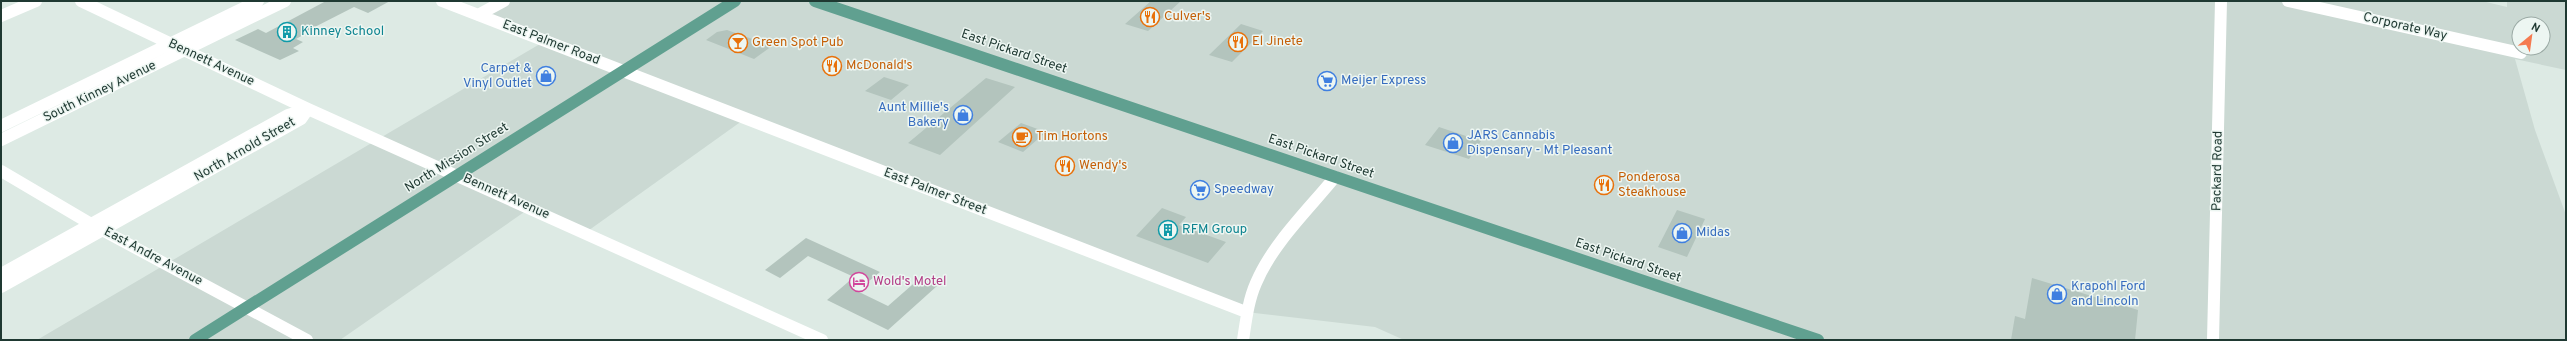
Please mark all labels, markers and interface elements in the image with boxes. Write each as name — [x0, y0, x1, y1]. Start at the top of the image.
restaurant icon: Culver's — [1139, 6, 1161, 28]
place label: Culver's — [1164, 9, 1211, 25]
street label: Corporate Way — [2361, 10, 2449, 44]
north arrow — [2511, 16, 2551, 56]
street label: East Palmer Road — [500, 17, 602, 69]
text: N — [2529, 20, 2542, 36]
building icon: Kinney School — [276, 21, 298, 43]
place label: Kinney School — [301, 24, 384, 40]
street label: East Pickard Street — [959, 26, 1069, 78]
restaurant icon: El Jinete — [1227, 31, 1249, 53]
bar icon: Green Spot Pub — [727, 32, 749, 54]
place label: El Jinete — [1252, 34, 1303, 50]
place label: Green Spot Pub — [752, 35, 843, 51]
street label: Bennett Avenue — [165, 36, 257, 90]
restaurant icon: McDonald's — [821, 55, 843, 77]
street label: South Kinney Avenue — [41, 58, 159, 126]
place label: McDonald's — [846, 58, 913, 74]
place label: Carpet & Vinyl Outlet — [463, 61, 532, 92]
shop icon: Carpet & Vinyl Outlet — [535, 65, 557, 87]
supermarket icon: Meijer Express — [1316, 70, 1338, 92]
place label: Meijer Express — [1341, 73, 1426, 89]
place label: Aunt Millie's Bakery — [878, 100, 949, 131]
shop icon: Aunt Millie's Bakery — [952, 104, 974, 126]
street label: North Arnold Street — [191, 114, 299, 186]
street label: North Mission Street — [402, 120, 512, 196]
cafe icon: Tim Hortons — [1011, 126, 1033, 148]
place label: JARS Cannabis Dispensary - Mt Pleasant — [1467, 128, 1612, 159]
place label: Tim Hortons — [1036, 129, 1108, 145]
street label: East Pickard Street — [1266, 131, 1376, 183]
street label: Packard Road — [2209, 131, 2227, 211]
shop icon: JARS Cannabis Dispensary - Mt Pleasant — [1442, 132, 1464, 154]
restaurant icon: Wendy's — [1054, 155, 1076, 177]
place label: Wendy's — [1079, 158, 1127, 174]
street label: East Palmer Street — [881, 165, 989, 219]
place label: Ponderosa Steakhouse — [1618, 170, 1686, 201]
street label: Bennett Avenue — [460, 171, 552, 223]
restaurant icon: Ponderosa Steakhouse — [1593, 174, 1615, 196]
supermarket icon: Speedway — [1189, 179, 1211, 201]
place label: Speedway — [1214, 182, 1274, 198]
building icon: RFM Group — [1157, 219, 1179, 241]
place label: RFM Group — [1182, 222, 1247, 238]
shop icon: Midas — [1671, 222, 1693, 244]
street label: East Andre Avenue — [101, 224, 205, 290]
place label: Midas — [1696, 225, 1730, 241]
street label: East Pickard Street — [1573, 235, 1683, 287]
hotel icon: Wold's Motel — [848, 271, 870, 293]
place label: Wold's Motel — [873, 274, 946, 290]
place label: Krapohl Ford and Lincoln — [2071, 279, 2145, 310]
shop icon: Krapohl Ford and Lincoln — [2046, 283, 2068, 305]

